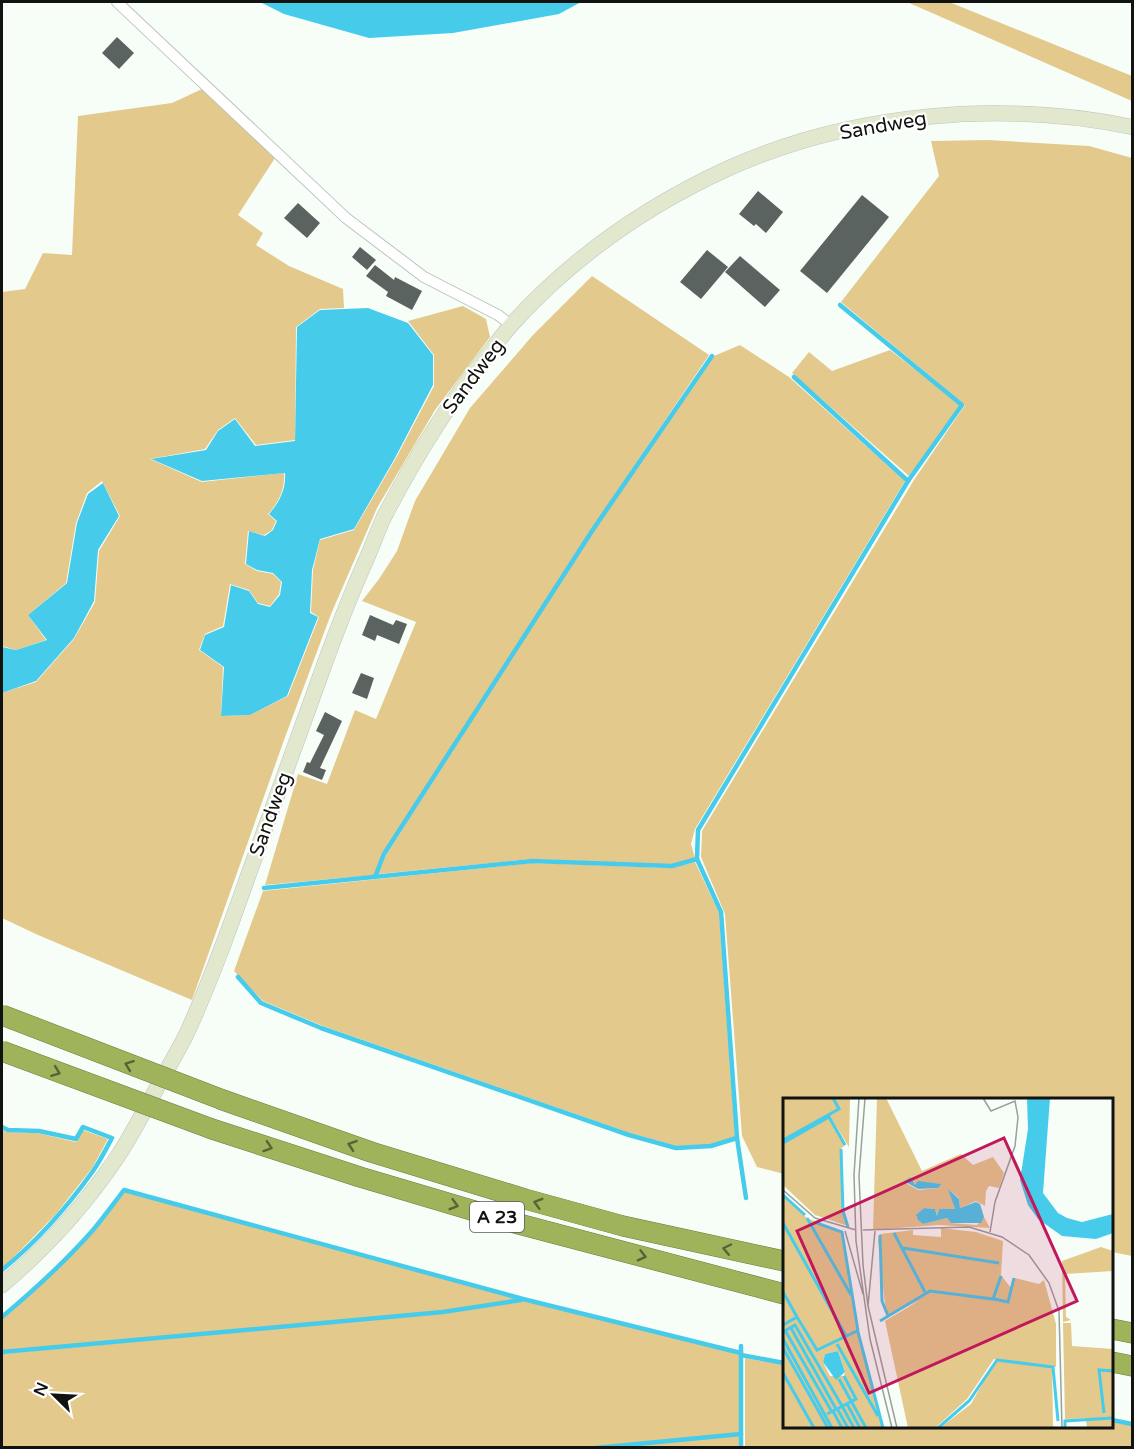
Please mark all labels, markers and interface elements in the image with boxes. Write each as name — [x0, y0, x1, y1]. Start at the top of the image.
street label: Sandweg — [838, 107, 929, 145]
street label: Sandweg — [438, 334, 510, 419]
street label: Sandweg — [245, 769, 297, 860]
one-way arrow — [124, 1059, 135, 1072]
one-way arrow — [50, 1064, 61, 1077]
inset map — [783, 1098, 1113, 1428]
one-way arrow — [347, 1139, 358, 1152]
one-way arrow — [262, 1140, 273, 1152]
one-way arrow — [533, 1197, 543, 1210]
one-way arrow — [448, 1198, 459, 1210]
road number: A 23 — [470, 1202, 524, 1232]
one-way arrow — [723, 1243, 733, 1256]
one-way arrow — [637, 1249, 647, 1262]
north arrow — [24, 1365, 84, 1425]
text: N — [29, 1379, 53, 1399]

